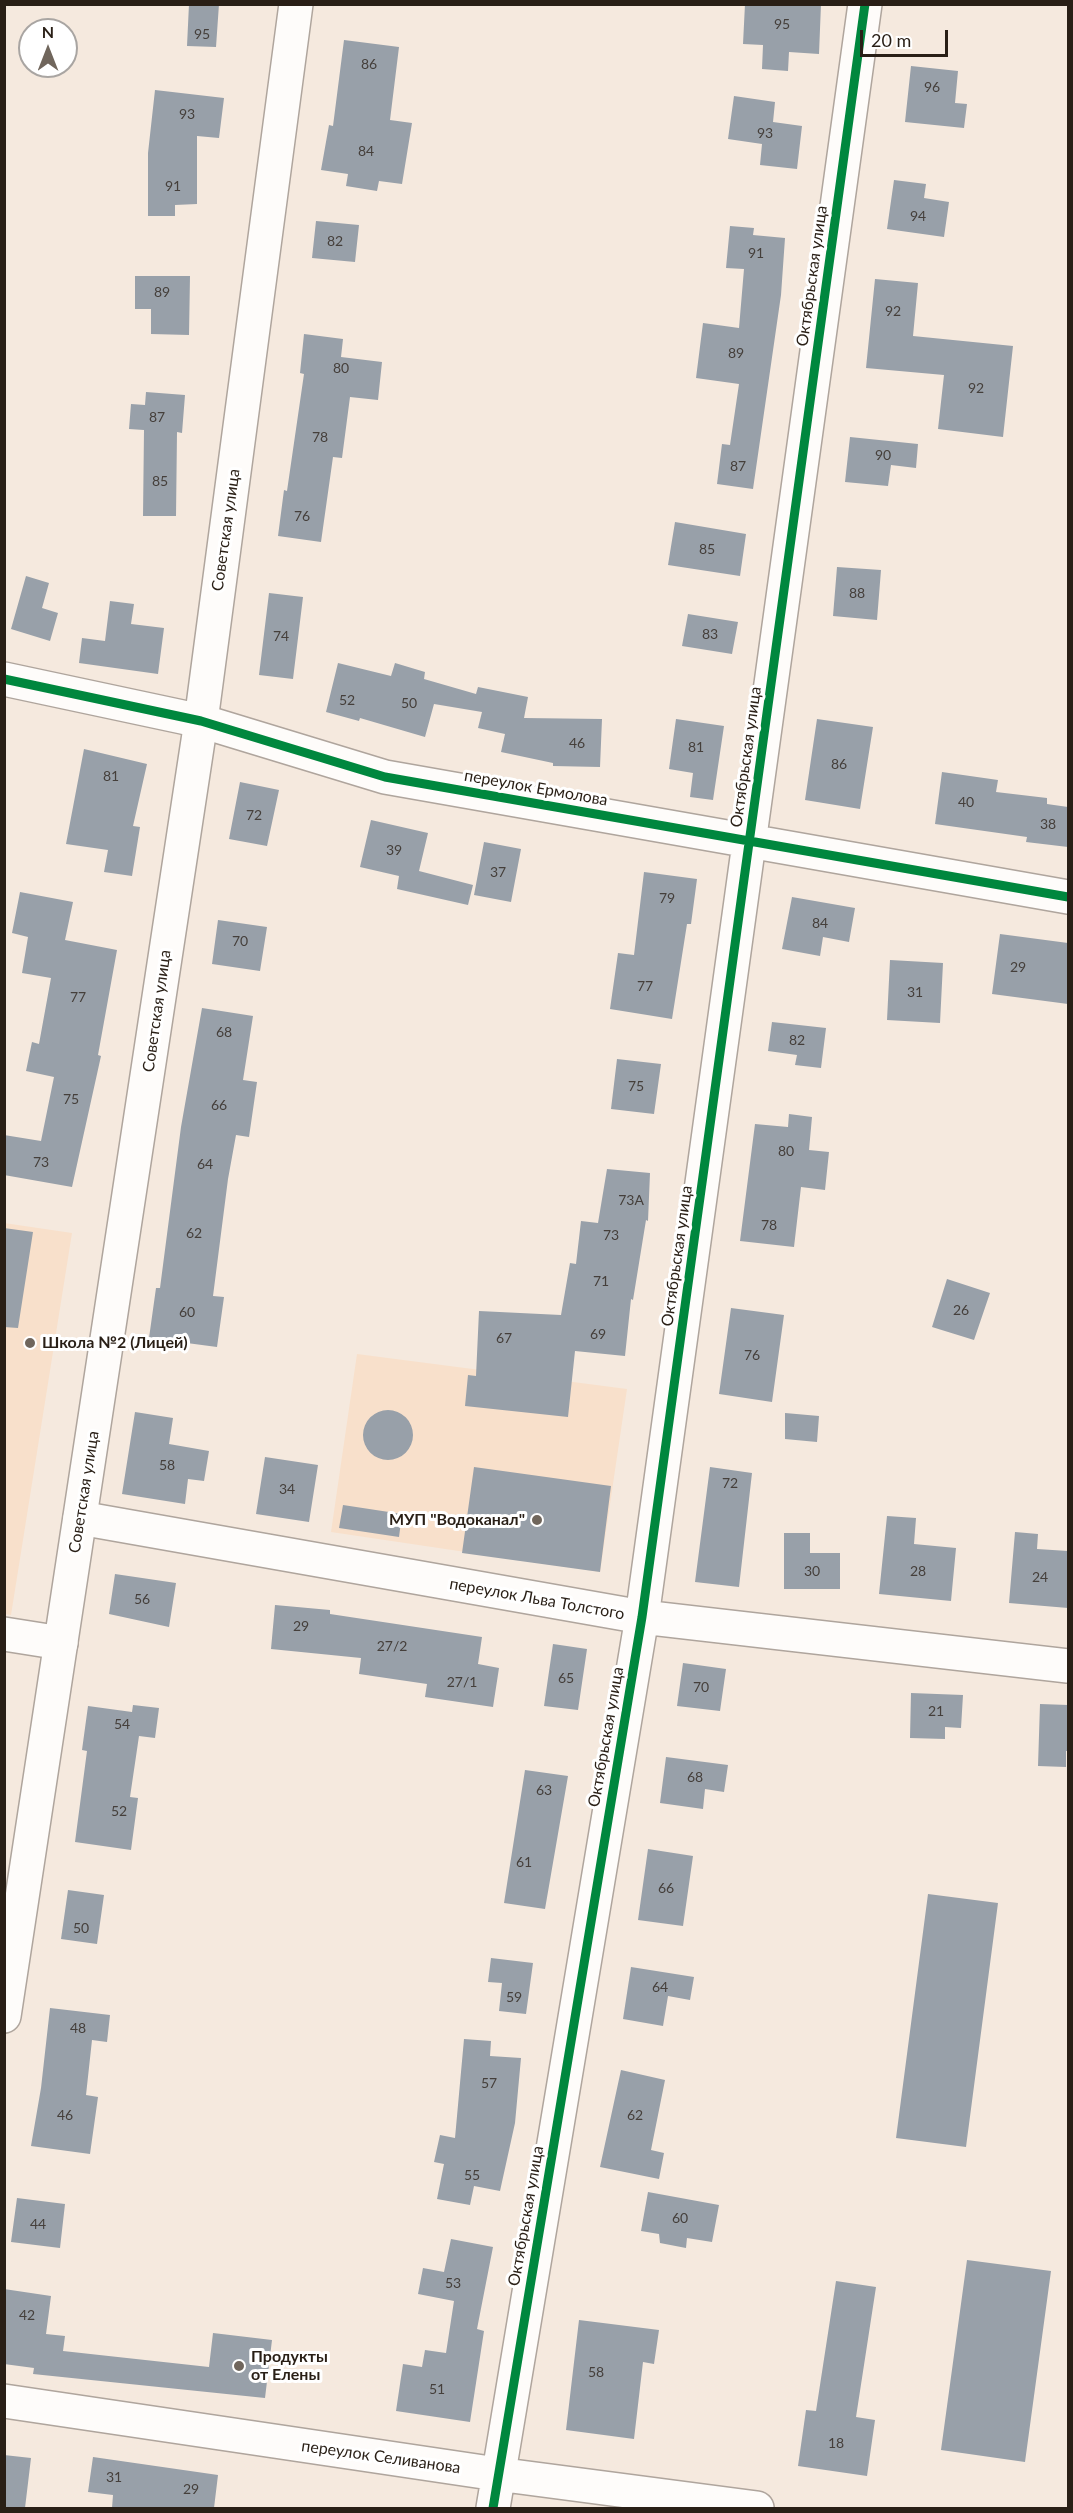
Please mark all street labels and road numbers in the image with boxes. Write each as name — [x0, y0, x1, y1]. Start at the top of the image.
street label: Октябрьская улица — [793, 204, 831, 348]
street label: Советская улица — [208, 468, 244, 592]
street label: Октябрьская улица — [727, 685, 765, 829]
street label: переулок Ермолова — [463, 766, 609, 810]
street label: Советская улица — [139, 949, 175, 1073]
street label: Октябрьская улица — [658, 1184, 696, 1328]
street label: Советская улица — [65, 1430, 103, 1554]
street label: переулок Льва Толстого — [448, 1574, 626, 1624]
street label: Октябрьская улица — [584, 1665, 628, 1809]
street label: Октябрьская улица — [504, 2144, 548, 2288]
street label: переулок Селиванова — [300, 2436, 462, 2478]

